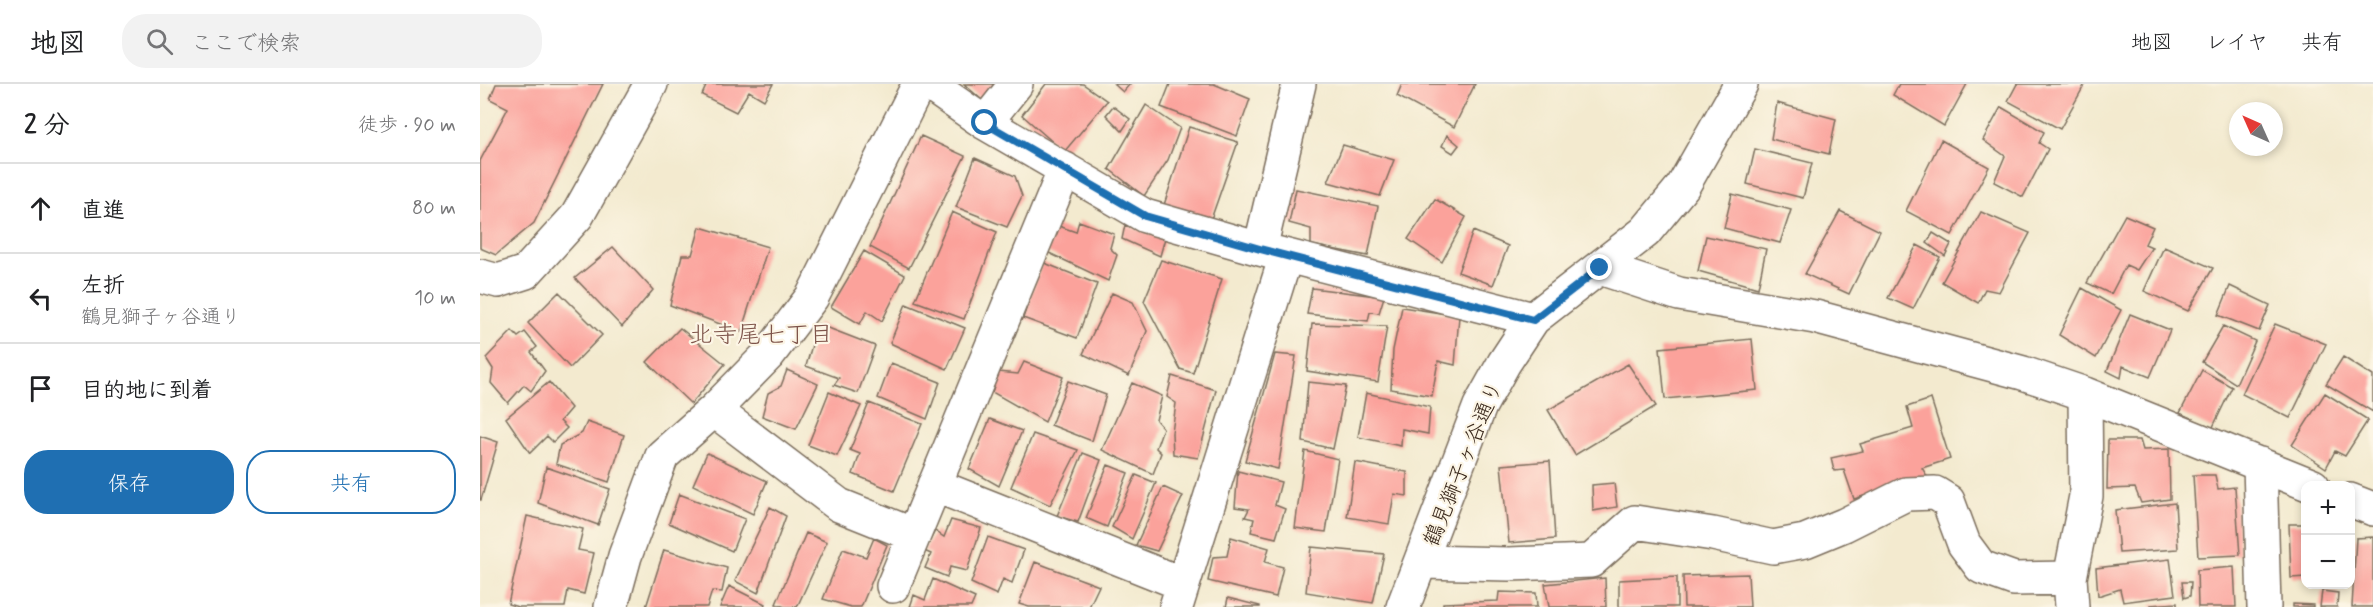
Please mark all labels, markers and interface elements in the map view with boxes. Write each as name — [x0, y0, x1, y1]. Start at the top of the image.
search box — [122, 14, 542, 68]
icon: search — [143, 25, 176, 58]
text: 地図 — [30, 26, 86, 63]
text: 地図 — [2131, 29, 2173, 57]
text: レイヤ — [2206, 29, 2268, 57]
text: 共有 — [2301, 29, 2343, 57]
text: ここで検索 — [191, 30, 301, 58]
north arrow — [2229, 102, 2283, 156]
text: 2 分 — [24, 109, 70, 143]
route start — [971, 109, 997, 135]
text: 徒歩 · 90 m — [358, 112, 456, 139]
icon: ahead — [24, 192, 57, 225]
text: 80 m — [412, 195, 456, 222]
text: 直進 — [81, 197, 125, 225]
route end — [1586, 254, 1612, 280]
text: 左折 — [81, 272, 125, 300]
icon: left — [24, 282, 57, 315]
text: 10 m — [414, 285, 456, 312]
text: 鶴見獅子ヶ谷通り — [81, 304, 241, 331]
district label: 北寺尾七丁目 — [689, 320, 833, 351]
icon: arrive — [24, 372, 57, 405]
text: 目的地に到着 — [81, 377, 213, 405]
street label: 鶴見獅子ヶ谷通り — [1418, 377, 1510, 551]
button: 保存 — [24, 450, 234, 514]
button: 共有 — [246, 450, 456, 514]
map controls — [2301, 481, 2355, 589]
button: + — [2301, 481, 2355, 535]
button: − — [2301, 535, 2355, 589]

